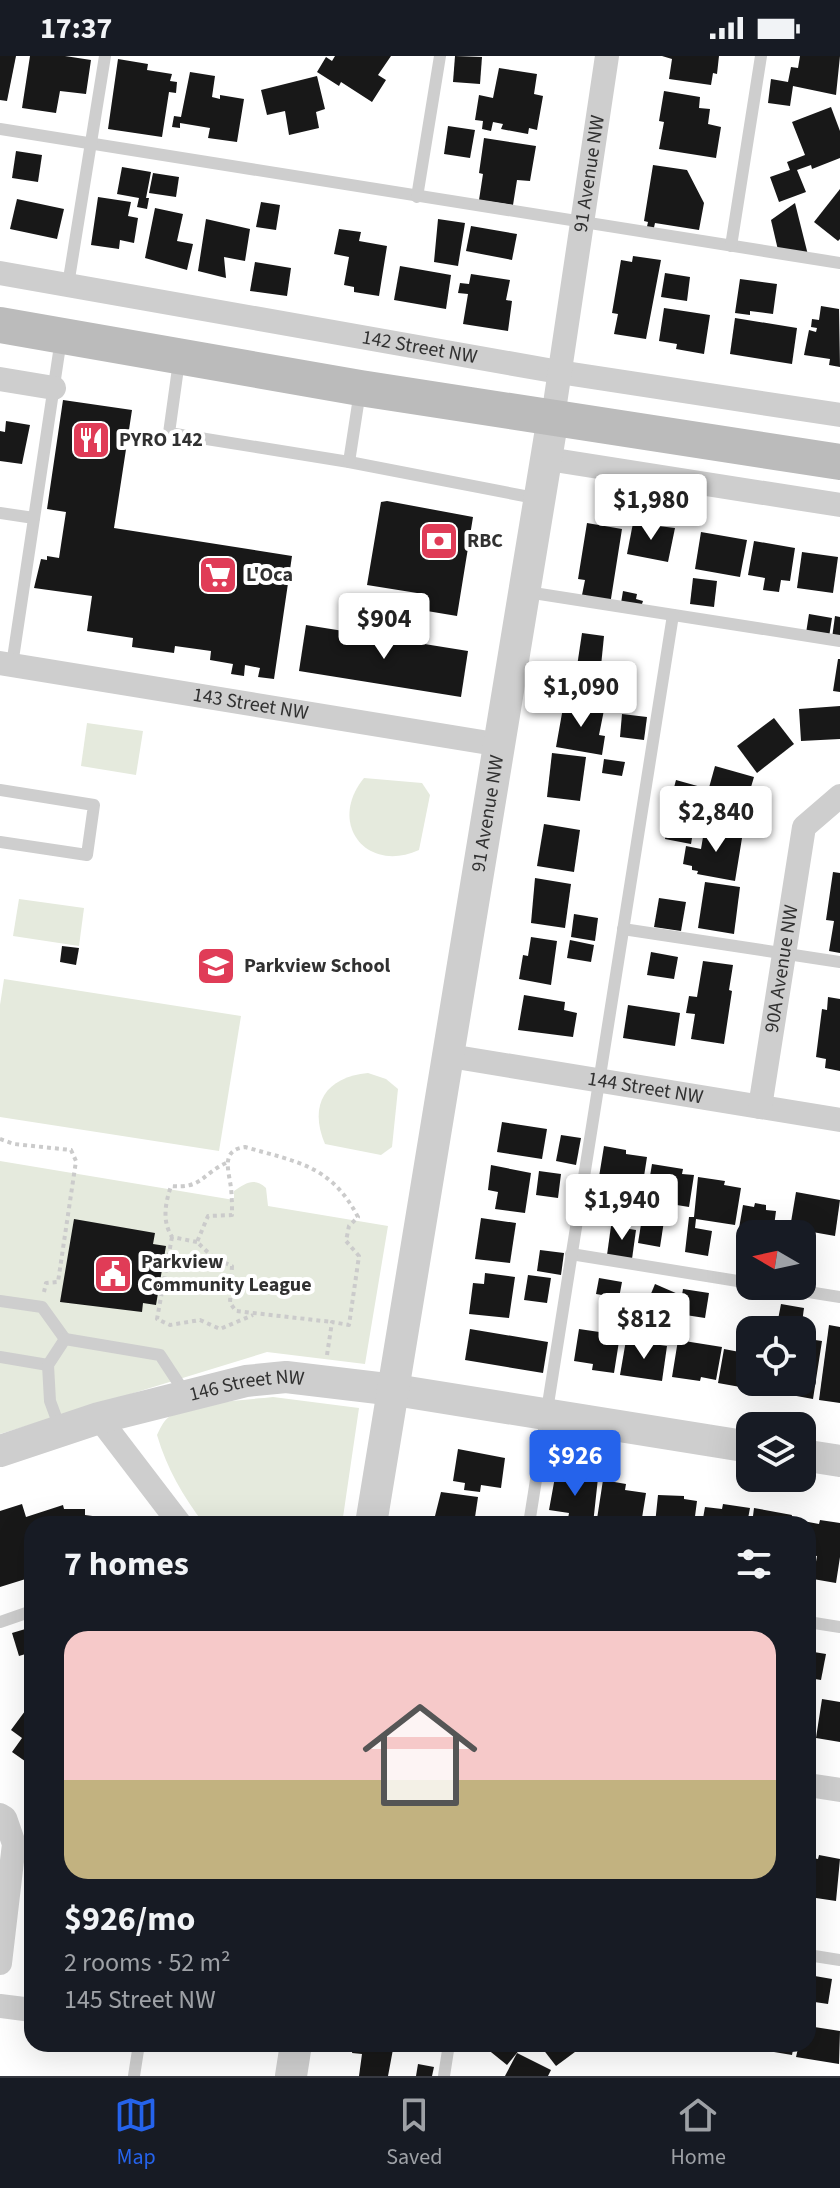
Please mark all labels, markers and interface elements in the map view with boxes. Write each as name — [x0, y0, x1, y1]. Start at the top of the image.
text: 17:37 — [40, 7, 112, 50]
street label: 91 Avenue NW — [567, 113, 612, 234]
street label: 142 Street NW — [360, 323, 480, 371]
restaurant icon: PYRO 142 — [70, 419, 112, 461]
place label: PYRO 142 — [119, 426, 203, 454]
pin: $1,980 — [586, 474, 716, 542]
text: $1,980 — [613, 481, 689, 518]
bank icon: RBC — [418, 520, 460, 562]
place label: RBC — [467, 527, 503, 555]
supermarket icon: L'Oca — [197, 554, 239, 596]
place label: L'Oca — [246, 561, 293, 589]
pin: $904 — [337, 593, 431, 661]
text: $904 — [357, 600, 411, 637]
pin: $1,090 — [516, 661, 646, 729]
text: $1,090 — [543, 668, 619, 705]
street label: 143 Street NW — [191, 681, 311, 727]
street label: 91 Avenue NW — [464, 753, 511, 874]
pin: $2,840 — [651, 786, 781, 854]
text: $2,840 — [678, 793, 754, 830]
street label: 90A Avenue NW — [758, 902, 806, 1035]
school or university icon: Parkview School — [195, 945, 237, 987]
place label: Parkview School — [244, 952, 391, 980]
street label: 144 Street NW — [586, 1065, 705, 1111]
pin: $1,940 — [557, 1174, 687, 1242]
text: $1,940 — [584, 1181, 660, 1218]
north arrow — [736, 1220, 816, 1300]
map controls — [736, 1220, 816, 1492]
place label: Parkview Community League — [141, 1248, 312, 1299]
public building icon: Parkview Community League — [92, 1253, 134, 1295]
pin: $812 — [597, 1293, 691, 1361]
text: $812 — [617, 1300, 671, 1337]
button: locate — [736, 1316, 816, 1396]
street label: 146 Street NW — [186, 1363, 306, 1409]
button: layers — [736, 1412, 816, 1492]
pin: $926 — [528, 1430, 622, 1498]
text: $926 — [548, 1437, 602, 1474]
text: 7 homes — [64, 1540, 189, 1589]
icon: filters — [732, 1542, 776, 1586]
icon: home — [348, 1683, 492, 1827]
text: $926/mo — [64, 1895, 195, 1944]
text: 2 rooms · 52 m² — [64, 1944, 231, 1981]
text: 145 Street NW — [64, 1981, 216, 2018]
tab: Map — [114, 2093, 158, 2173]
tab: Saved — [386, 2093, 442, 2173]
tab: Home — [671, 2093, 726, 2173]

